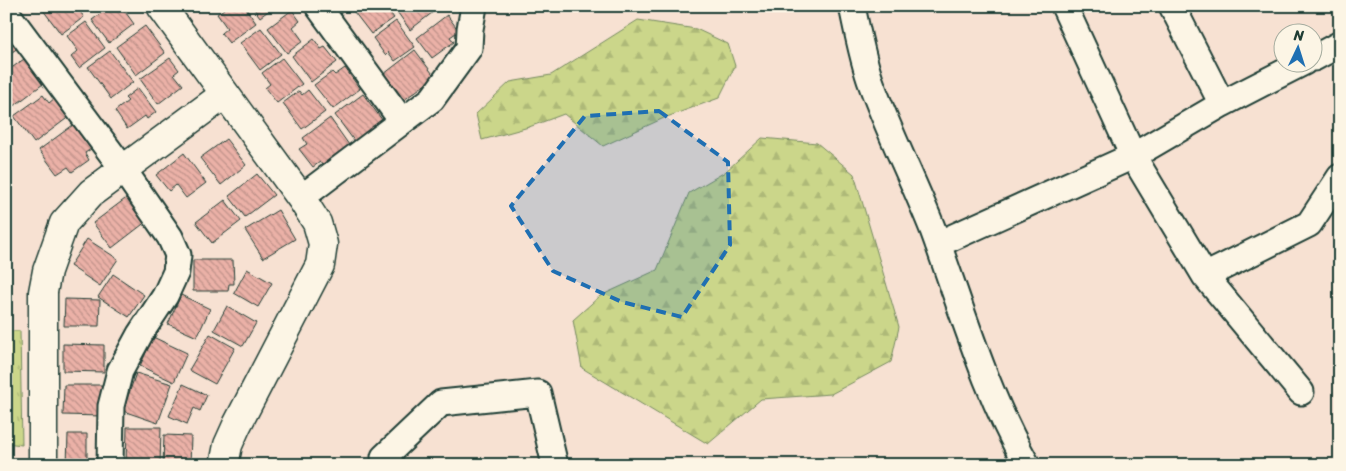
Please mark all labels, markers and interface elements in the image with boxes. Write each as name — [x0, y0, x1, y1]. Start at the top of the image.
north arrow — [1274, 22, 1324, 72]
text: N — [1292, 23, 1305, 48]

